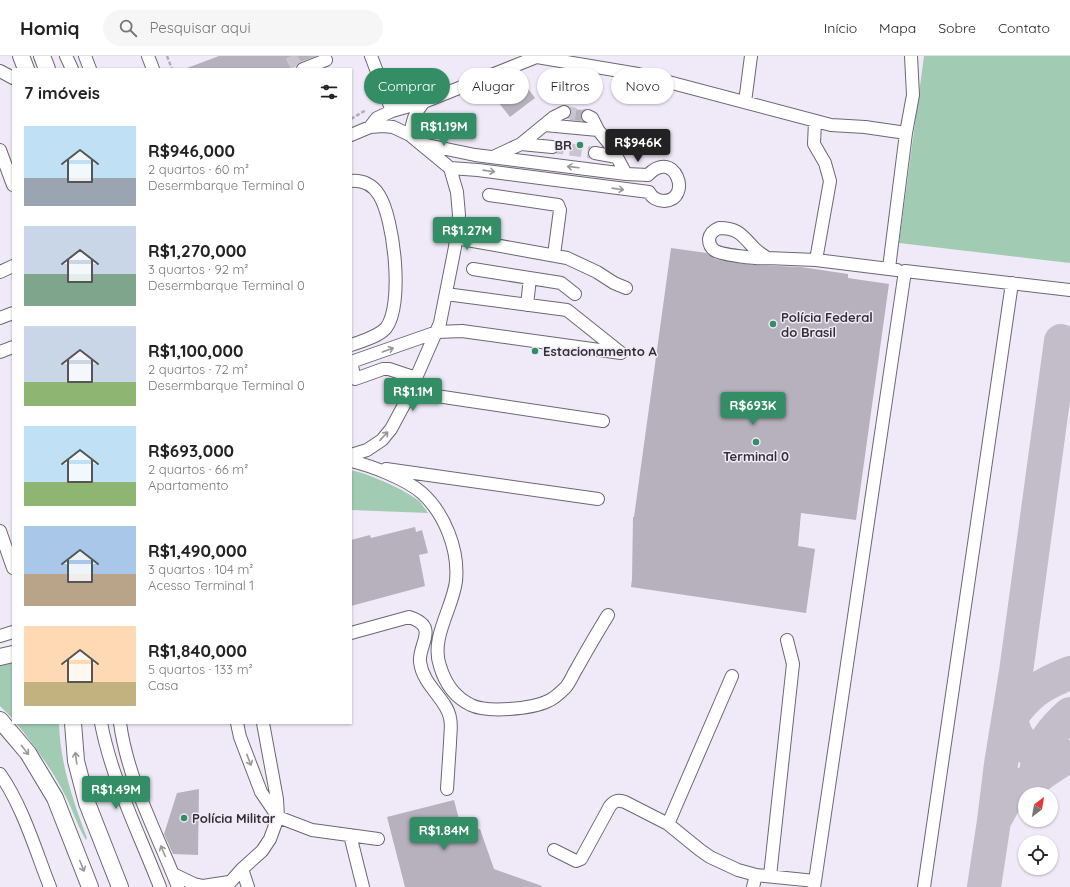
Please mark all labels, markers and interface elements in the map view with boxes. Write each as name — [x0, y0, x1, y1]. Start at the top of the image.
search box — [103, 10, 383, 46]
text: Homiq — [20, 16, 79, 40]
icon: search — [117, 17, 139, 39]
text: Pesquisar aqui — [149, 18, 251, 37]
text: Início — [824, 19, 857, 37]
text: Mapa — [879, 19, 916, 37]
text: Sobre — [938, 19, 976, 37]
text: Contato — [998, 19, 1050, 37]
chip: Comprar — [364, 68, 450, 104]
chip: Alugar — [458, 68, 529, 104]
chip: Filtros — [537, 68, 603, 104]
chip: Novo — [611, 68, 674, 104]
icon: filters — [318, 81, 340, 103]
text: 7 imóveis — [24, 82, 100, 103]
pin: R$1.19M — [407, 113, 481, 147]
text: R$1.19M — [420, 118, 468, 134]
pin: R$946K — [605, 129, 671, 163]
text: R$946K — [614, 134, 662, 150]
place label: BR — [555, 137, 572, 153]
text: R$946,000 — [148, 140, 235, 161]
marker: BR — [575, 140, 585, 150]
icon: home — [56, 142, 104, 190]
text: 2 quartos · 60 m² — [148, 161, 249, 177]
one-way arrow — [567, 163, 580, 171]
one-way arrow — [482, 167, 495, 175]
text: Desermbarque Terminal 0 — [148, 177, 305, 193]
one-way arrow — [611, 185, 624, 193]
pin: R$1.27M — [430, 217, 504, 251]
text: R$1.27M — [442, 222, 492, 238]
text: R$1,270,000 — [148, 240, 247, 261]
icon: home — [56, 242, 104, 290]
text: 3 quartos · 92 m² — [148, 261, 248, 277]
text: Desermbarque Terminal 0 — [148, 277, 305, 293]
place label: Polícia Federal do Brasil — [781, 309, 873, 340]
marker: Polícia Federal do Brasil — [768, 319, 778, 329]
text: R$1,100,000 — [148, 340, 243, 361]
icon: home — [56, 342, 104, 390]
place label: Estacionamento A — [543, 343, 657, 359]
one-way arrow — [382, 345, 394, 353]
marker: Estacionamento A — [530, 346, 540, 356]
text: 2 quartos · 72 m² — [148, 361, 248, 377]
text: Desermbarque Terminal 0 — [148, 377, 305, 393]
pin: R$1.1M — [380, 378, 446, 412]
text: R$1.1M — [393, 383, 433, 399]
pin: R$693K — [720, 392, 786, 426]
text: R$693K — [730, 397, 776, 413]
one-way arrow — [380, 431, 389, 441]
marker: Terminal 0 — [751, 437, 761, 447]
text: R$693,000 — [148, 440, 234, 461]
icon: home — [56, 442, 104, 490]
place label: Terminal 0 — [723, 448, 789, 464]
text: 2 quartos · 66 m² — [148, 461, 248, 477]
text: Apartamento — [148, 477, 228, 493]
text: R$1,490,000 — [148, 540, 247, 561]
icon: home — [56, 542, 104, 590]
text: 3 quartos · 104 m² — [148, 561, 253, 577]
text: Acesso Terminal 1 — [148, 577, 254, 593]
text: R$1,840,000 — [148, 640, 247, 661]
icon: home — [56, 642, 104, 690]
text: 5 quartos · 133 m² — [148, 661, 253, 677]
text: Casa — [148, 677, 178, 693]
one-way arrow — [21, 745, 30, 756]
one-way arrow — [72, 752, 80, 765]
one-way arrow — [245, 754, 253, 766]
pin: R$1.49M — [79, 776, 153, 810]
text: R$1.49M — [91, 781, 141, 797]
north arrow — [1018, 787, 1058, 827]
map controls — [1018, 787, 1058, 875]
place label: Polícia Militar — [192, 810, 276, 826]
marker: Polícia Militar — [179, 813, 189, 823]
pin: R$1.84M — [407, 817, 481, 851]
text: R$1.84M — [419, 822, 469, 838]
button: locate — [1018, 835, 1058, 875]
one-way arrow — [158, 846, 166, 858]
one-way arrow — [79, 860, 86, 872]

